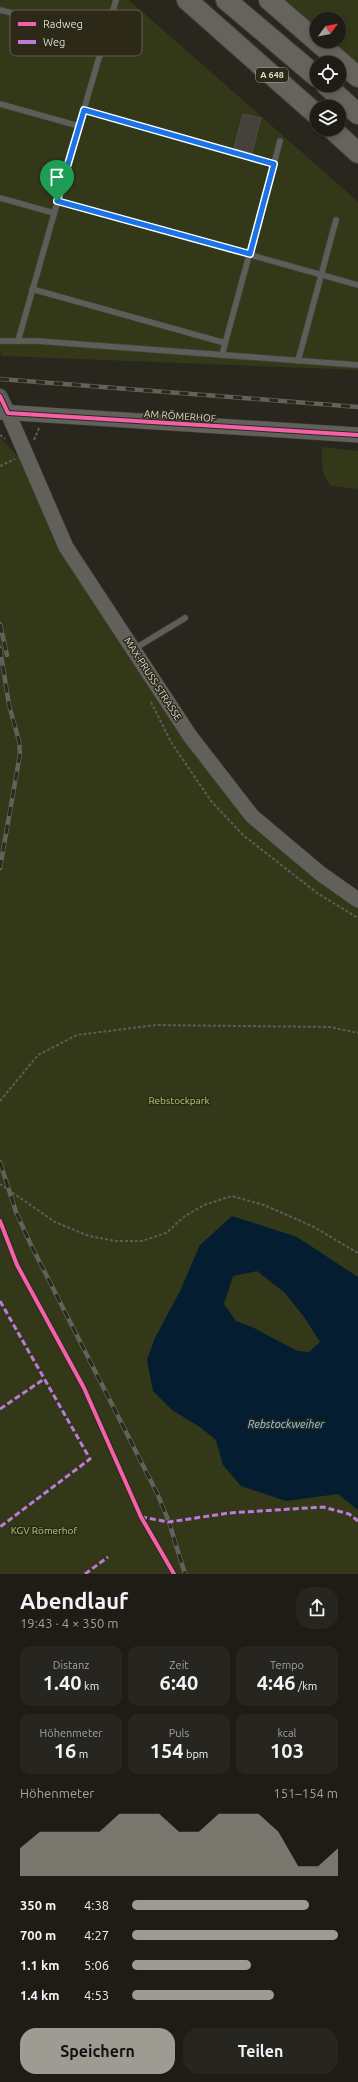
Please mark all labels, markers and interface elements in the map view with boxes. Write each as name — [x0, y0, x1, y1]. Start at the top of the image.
legend — [10, 10, 142, 56]
north arrow — [310, 12, 346, 48]
map controls — [310, 12, 346, 136]
text: Radweg — [43, 18, 83, 30]
text: Weg — [43, 36, 65, 48]
button: locate — [310, 56, 346, 92]
road number: A 648 — [256, 68, 288, 82]
button: layers — [310, 100, 346, 136]
pin — [40, 160, 74, 201]
icon: arrive — [46, 166, 68, 188]
street label: AM RÖMERHOF — [144, 408, 216, 424]
street label: MAX-PRUSS-STRASSE — [122, 635, 184, 723]
park label: Rebstockpark — [148, 1095, 210, 1106]
water label: Rebstockweiher — [248, 1418, 325, 1430]
park label: KGV Römerhof — [11, 1525, 77, 1536]
button: share — [296, 1587, 338, 1629]
text: Abendlauf — [20, 1588, 128, 1613]
text: 19:43 · 4 × 350 m — [20, 1616, 119, 1630]
text: Distanz — [53, 1659, 89, 1671]
text: Zeit — [169, 1659, 189, 1671]
text: Tempo — [270, 1659, 304, 1671]
text: 1.40 — [43, 1671, 82, 1694]
text: 6:40 — [160, 1671, 198, 1694]
text: 4:46 — [257, 1671, 296, 1694]
text: km — [82, 1680, 99, 1692]
text: /km — [296, 1680, 317, 1692]
text: Höhenmeter — [40, 1727, 102, 1739]
text: Puls — [169, 1727, 189, 1739]
text: kcal — [278, 1727, 297, 1739]
text: 16 — [54, 1739, 76, 1762]
text: 154 — [150, 1739, 183, 1762]
text: 103 — [270, 1739, 304, 1762]
text: m — [76, 1748, 88, 1760]
text: bpm — [183, 1748, 208, 1760]
text: Höhenmeter — [20, 1786, 94, 1800]
text: 151–154 m — [273, 1786, 338, 1800]
text: 350 m — [20, 1898, 56, 1912]
text: 4:38 — [84, 1898, 109, 1912]
text: 700 m — [20, 1928, 56, 1942]
text: 4:27 — [84, 1928, 109, 1942]
text: 1.1 km — [20, 1958, 59, 1972]
text: 5:06 — [84, 1958, 109, 1972]
text: 1.4 km — [20, 1988, 59, 2002]
text: 4:53 — [84, 1988, 109, 2002]
button: Speichern — [20, 2028, 175, 2074]
button: Teilen — [183, 2028, 338, 2074]

